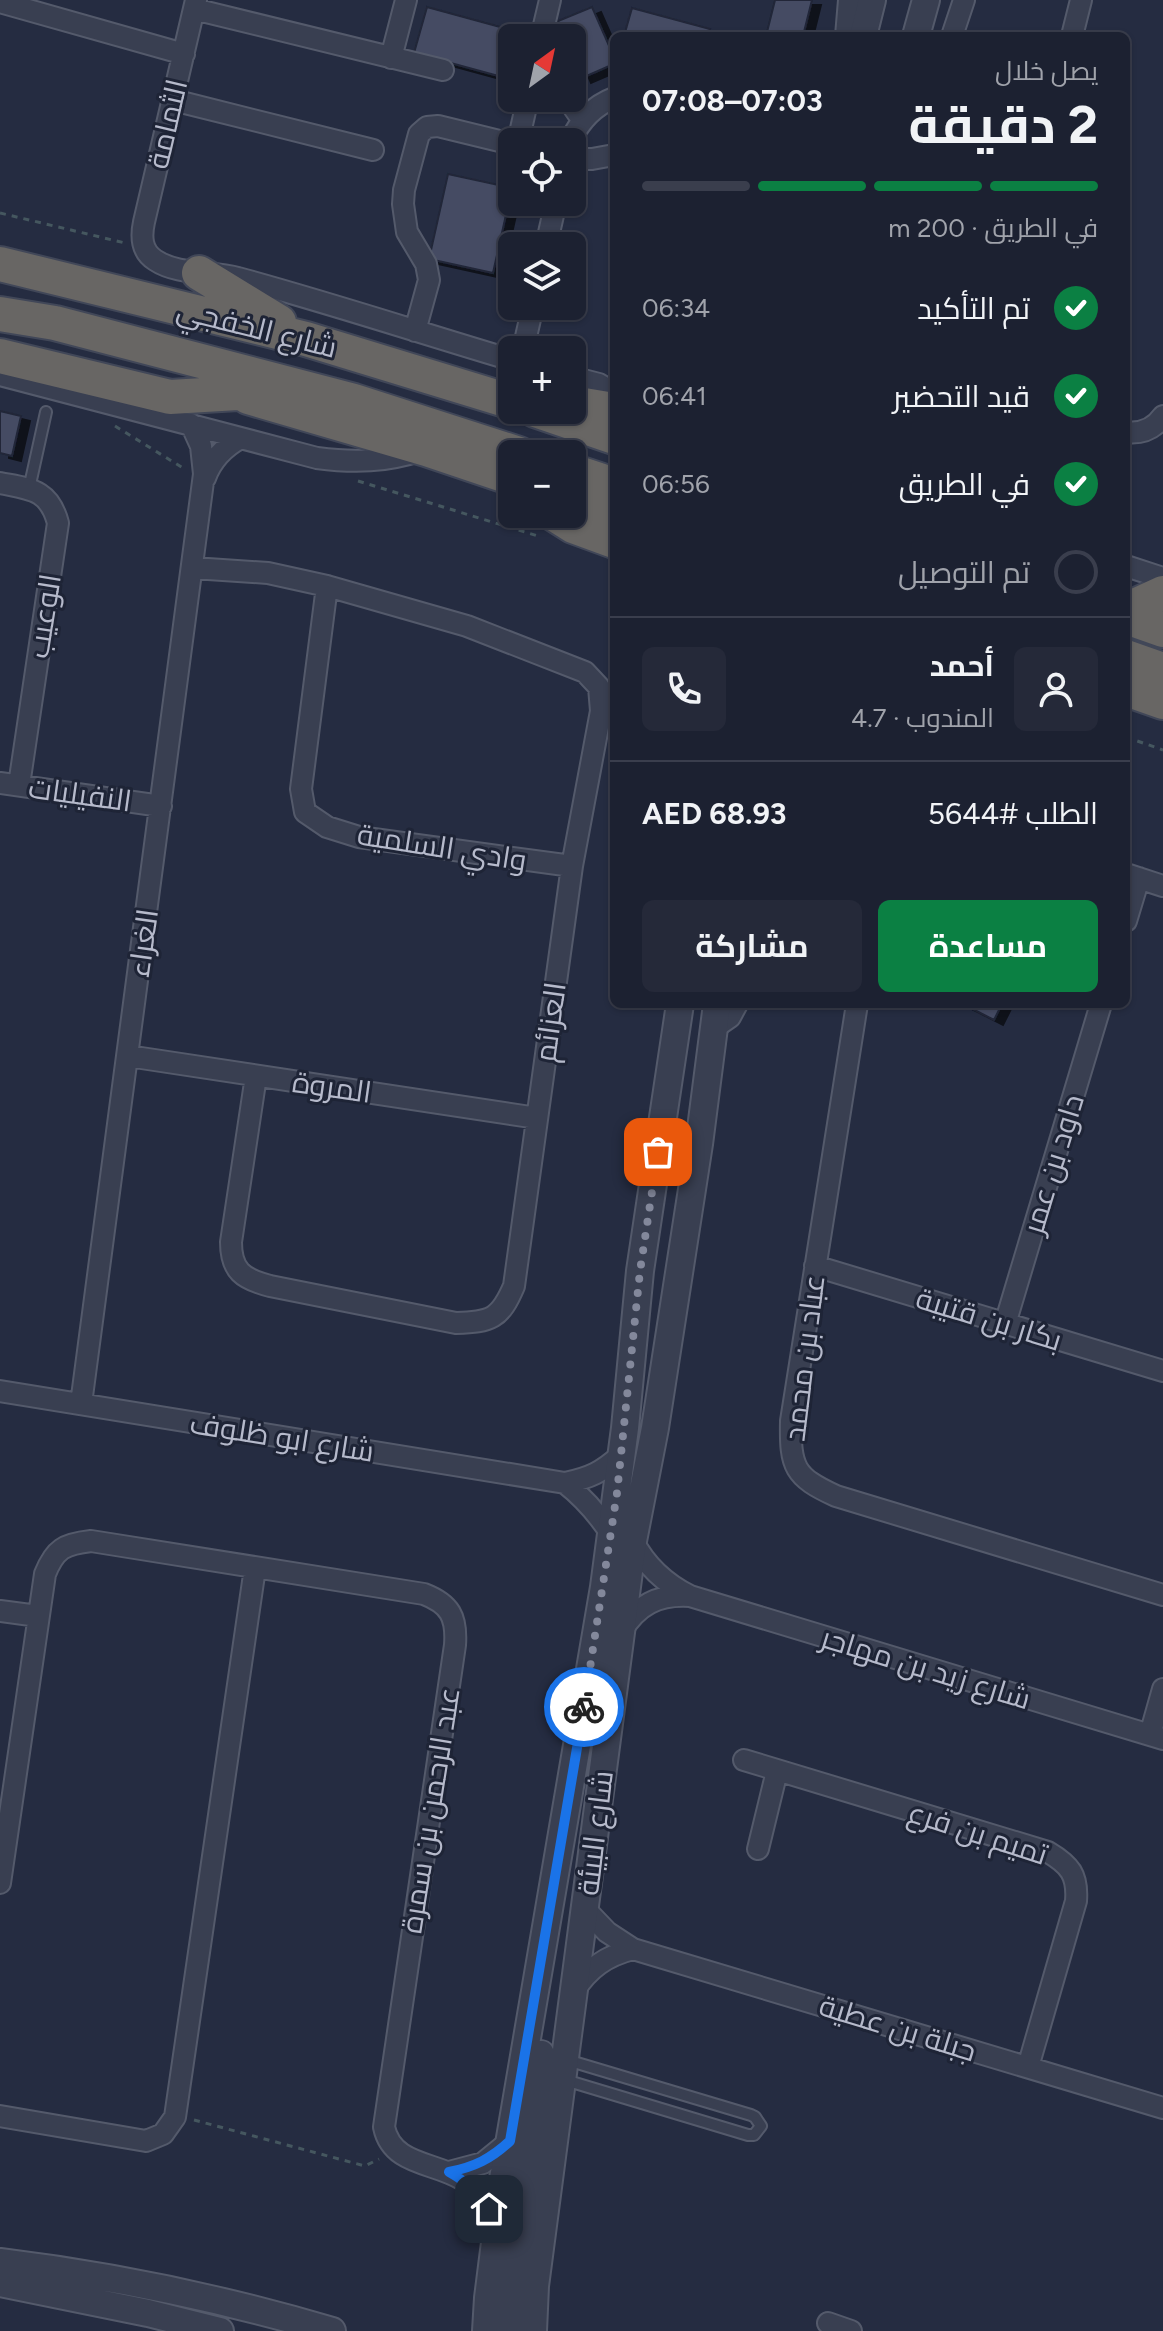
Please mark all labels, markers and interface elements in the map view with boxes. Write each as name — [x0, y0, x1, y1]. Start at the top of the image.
north arrow — [498, 24, 586, 112]
map controls — [498, 24, 586, 528]
text: يصل خلال — [995, 55, 1098, 87]
street label: الثمامة — [139, 76, 195, 172]
text: 07:03–07:08 — [642, 82, 823, 119]
text: 2 دقيقة — [909, 94, 1098, 156]
button: locate — [498, 128, 586, 216]
text: في الطريق · 200 m — [888, 212, 1098, 244]
button: layers — [498, 232, 586, 320]
icon: check — [1054, 286, 1098, 330]
street label: شارع الخفجي — [172, 290, 341, 371]
text: تم التأكيد — [917, 290, 1030, 327]
text: 06:34 — [642, 292, 710, 324]
button: + — [498, 336, 586, 424]
icon: check — [1054, 374, 1098, 418]
text: قيد التحضير — [893, 378, 1030, 415]
text: 06:41 — [642, 380, 707, 412]
button: − — [498, 440, 586, 528]
icon: check — [1054, 462, 1098, 506]
text: في الطريق — [899, 466, 1030, 503]
text: 06:56 — [642, 468, 710, 500]
text: تم التوصيل — [898, 554, 1030, 591]
street label: الوعيب — [19, 571, 69, 661]
button: phone — [642, 647, 726, 731]
text: أحمد — [930, 647, 994, 684]
button: person — [1014, 647, 1098, 731]
text: المندوب · 4.7 — [851, 702, 994, 734]
street label: النفيليات — [26, 768, 134, 820]
text: AED 68.93 — [642, 795, 787, 832]
text: الطلب #5644 — [928, 795, 1098, 832]
street label: وادي السلمية — [354, 815, 529, 884]
button: مشاركة — [642, 900, 862, 992]
button: مساعدة — [878, 900, 1098, 992]
street label: الغراء — [120, 906, 166, 980]
street label: العزائم — [526, 980, 576, 1065]
street label: المروة — [290, 1063, 374, 1111]
street label: داود بن عمر — [1014, 1090, 1092, 1240]
pin — [624, 1118, 692, 1186]
icon: bag — [636, 1130, 680, 1174]
street label: عباد بن محمد — [775, 1273, 833, 1443]
street label: بكار بن قتيبة — [912, 1279, 1066, 1359]
street label: شارع ابو ظلوف — [187, 1404, 377, 1472]
street label: شارع زيد بن مهاجر — [814, 1618, 1035, 1719]
courier — [544, 1667, 624, 1747]
street label: عبد الرحمن بن سمرة — [392, 1684, 468, 1936]
icon: bike — [562, 1685, 606, 1729]
street label: شارع البيئة — [569, 1768, 623, 1898]
street label: تميم بن فرع — [903, 1793, 1052, 1875]
street label: جبلة بن عطية — [815, 1987, 981, 2069]
pin — [455, 2175, 523, 2243]
icon: home — [467, 2187, 511, 2231]

